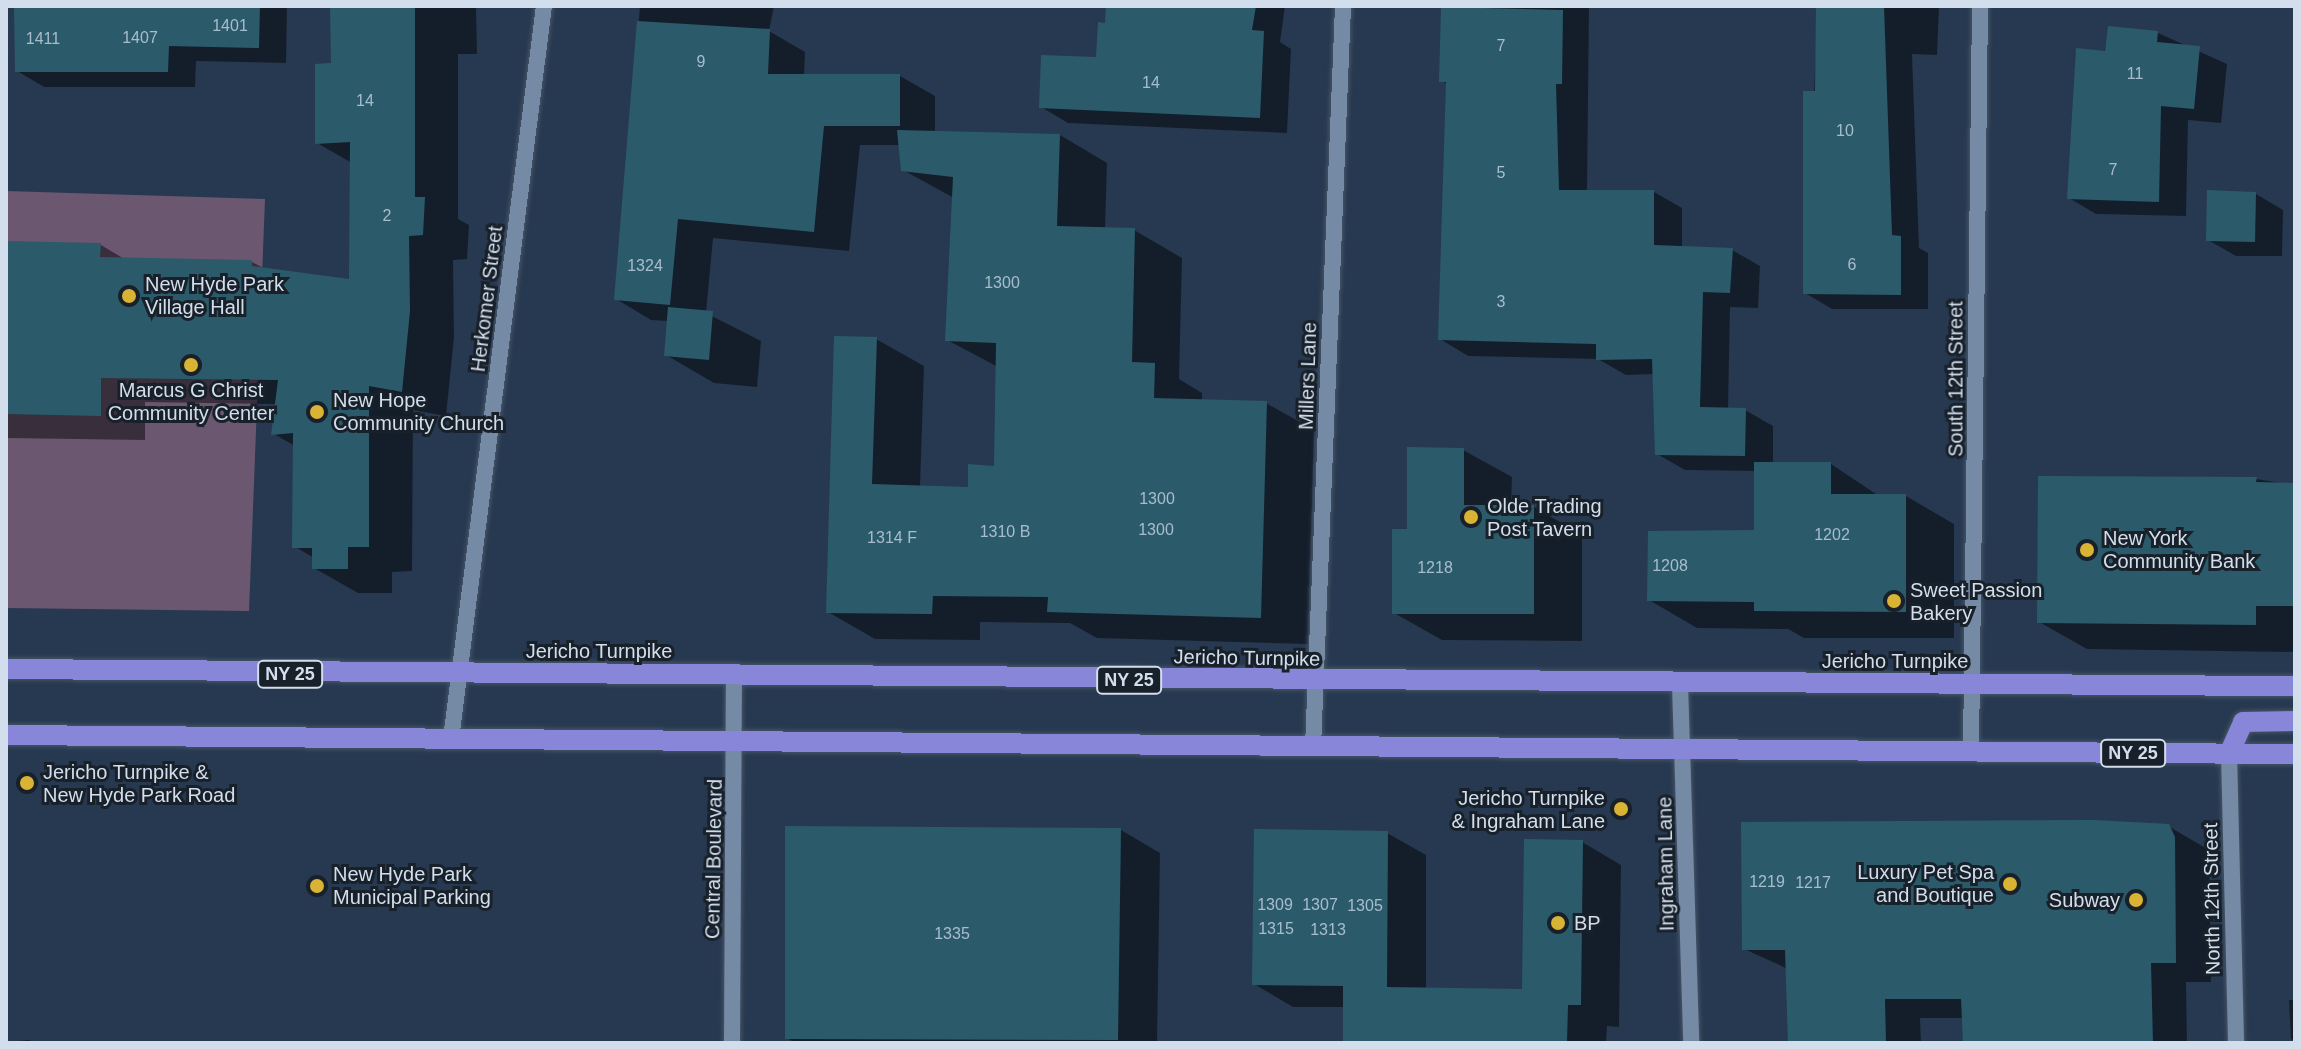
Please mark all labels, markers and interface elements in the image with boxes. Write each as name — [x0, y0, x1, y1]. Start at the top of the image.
house number: 1401 — [212, 16, 248, 36]
house number: 1407 — [122, 28, 158, 48]
house number: 1411 — [26, 29, 60, 49]
house number: 7 — [1497, 36, 1505, 56]
house number: 9 — [697, 52, 705, 72]
house number: 11 — [2127, 64, 2143, 84]
house number: 14 — [1142, 73, 1160, 93]
house number: 14 — [356, 91, 374, 111]
house number: 10 — [1836, 121, 1854, 141]
house number: 7 — [2109, 160, 2117, 180]
house number: 5 — [1497, 163, 1505, 183]
house number: 2 — [383, 206, 391, 226]
street label: Herkomer Street — [466, 225, 508, 373]
house number: 6 — [1848, 255, 1856, 275]
house number: 1324 — [627, 256, 663, 276]
place label: New Hyde Park Village Hall — [145, 272, 284, 319]
house number: 1300 — [984, 273, 1020, 293]
marker: New Hyde Park Village Hall — [120, 287, 138, 305]
house number: 3 — [1497, 292, 1505, 312]
street label: South 12th Street — [1944, 301, 1968, 457]
street label: Millers Lane — [1294, 322, 1322, 430]
marker: Marcus G Christ Community Center — [182, 356, 200, 374]
place label: Marcus G Christ Community Center — [108, 378, 274, 425]
place label: New Hope Community Church — [333, 388, 504, 435]
marker: New Hope Community Church — [308, 403, 326, 421]
house number: 1300 — [1139, 489, 1175, 509]
place label: Olde Trading Post Tavern — [1487, 494, 1602, 541]
marker: Olde Trading Post Tavern — [1462, 508, 1480, 526]
house number: 1300 — [1138, 520, 1174, 540]
house number: 1310 B — [980, 522, 1030, 542]
house number: 1202 — [1814, 525, 1850, 545]
place label: New York Community Bank — [2103, 526, 2255, 573]
house number: 1314 F — [867, 528, 917, 548]
marker: New York Community Bank — [2078, 541, 2096, 559]
house number: 1208 — [1652, 556, 1688, 576]
house number: 1218 — [1417, 558, 1453, 578]
place label: Sweet Passion Bakery — [1910, 578, 2042, 625]
marker: Sweet Passion Bakery — [1885, 592, 1903, 610]
street label: Jericho Turnpike — [525, 639, 673, 663]
street label: Jericho Turnpike — [1173, 645, 1321, 671]
street label: Jericho Turnpike — [1821, 649, 1969, 673]
road number: NY 25 — [256, 660, 324, 688]
road number: NY 25 — [1095, 666, 1163, 694]
road number: NY 25 — [2099, 739, 2167, 767]
place label: Jericho Turnpike & New Hyde Park Road — [43, 760, 235, 807]
marker: Jericho Turnpike & New Hyde Park Road — [18, 774, 36, 792]
street label: Central Boulevard — [701, 779, 727, 939]
place label: Jericho Turnpike & Ingraham Lane — [1452, 786, 1605, 833]
street label: Ingraham Lane — [1653, 797, 1679, 931]
marker: Jericho Turnpike & Ingraham Lane — [1612, 800, 1630, 818]
street label: North 12th Street — [2199, 823, 2225, 975]
place label: Luxury Pet Spa and Boutique — [1857, 860, 1994, 907]
place label: New Hyde Park Municipal Parking — [333, 862, 491, 909]
house number: 1219 — [1749, 872, 1785, 892]
house number: 1217 — [1795, 873, 1831, 893]
marker: Luxury Pet Spa and Boutique — [2001, 875, 2019, 893]
marker: New Hyde Park Municipal Parking — [308, 877, 326, 895]
place label: Subway — [2049, 888, 2120, 912]
marker: Subway — [2127, 891, 2145, 909]
house number: 1309 — [1257, 895, 1293, 915]
house number: 1307 — [1302, 895, 1338, 915]
house number: 1305 — [1347, 896, 1383, 916]
place label: BP — [1574, 911, 1601, 935]
marker: BP — [1549, 914, 1567, 932]
house number: 1315 — [1258, 919, 1294, 939]
house number: 1313 — [1310, 920, 1346, 940]
house number: 1335 — [934, 924, 970, 944]

